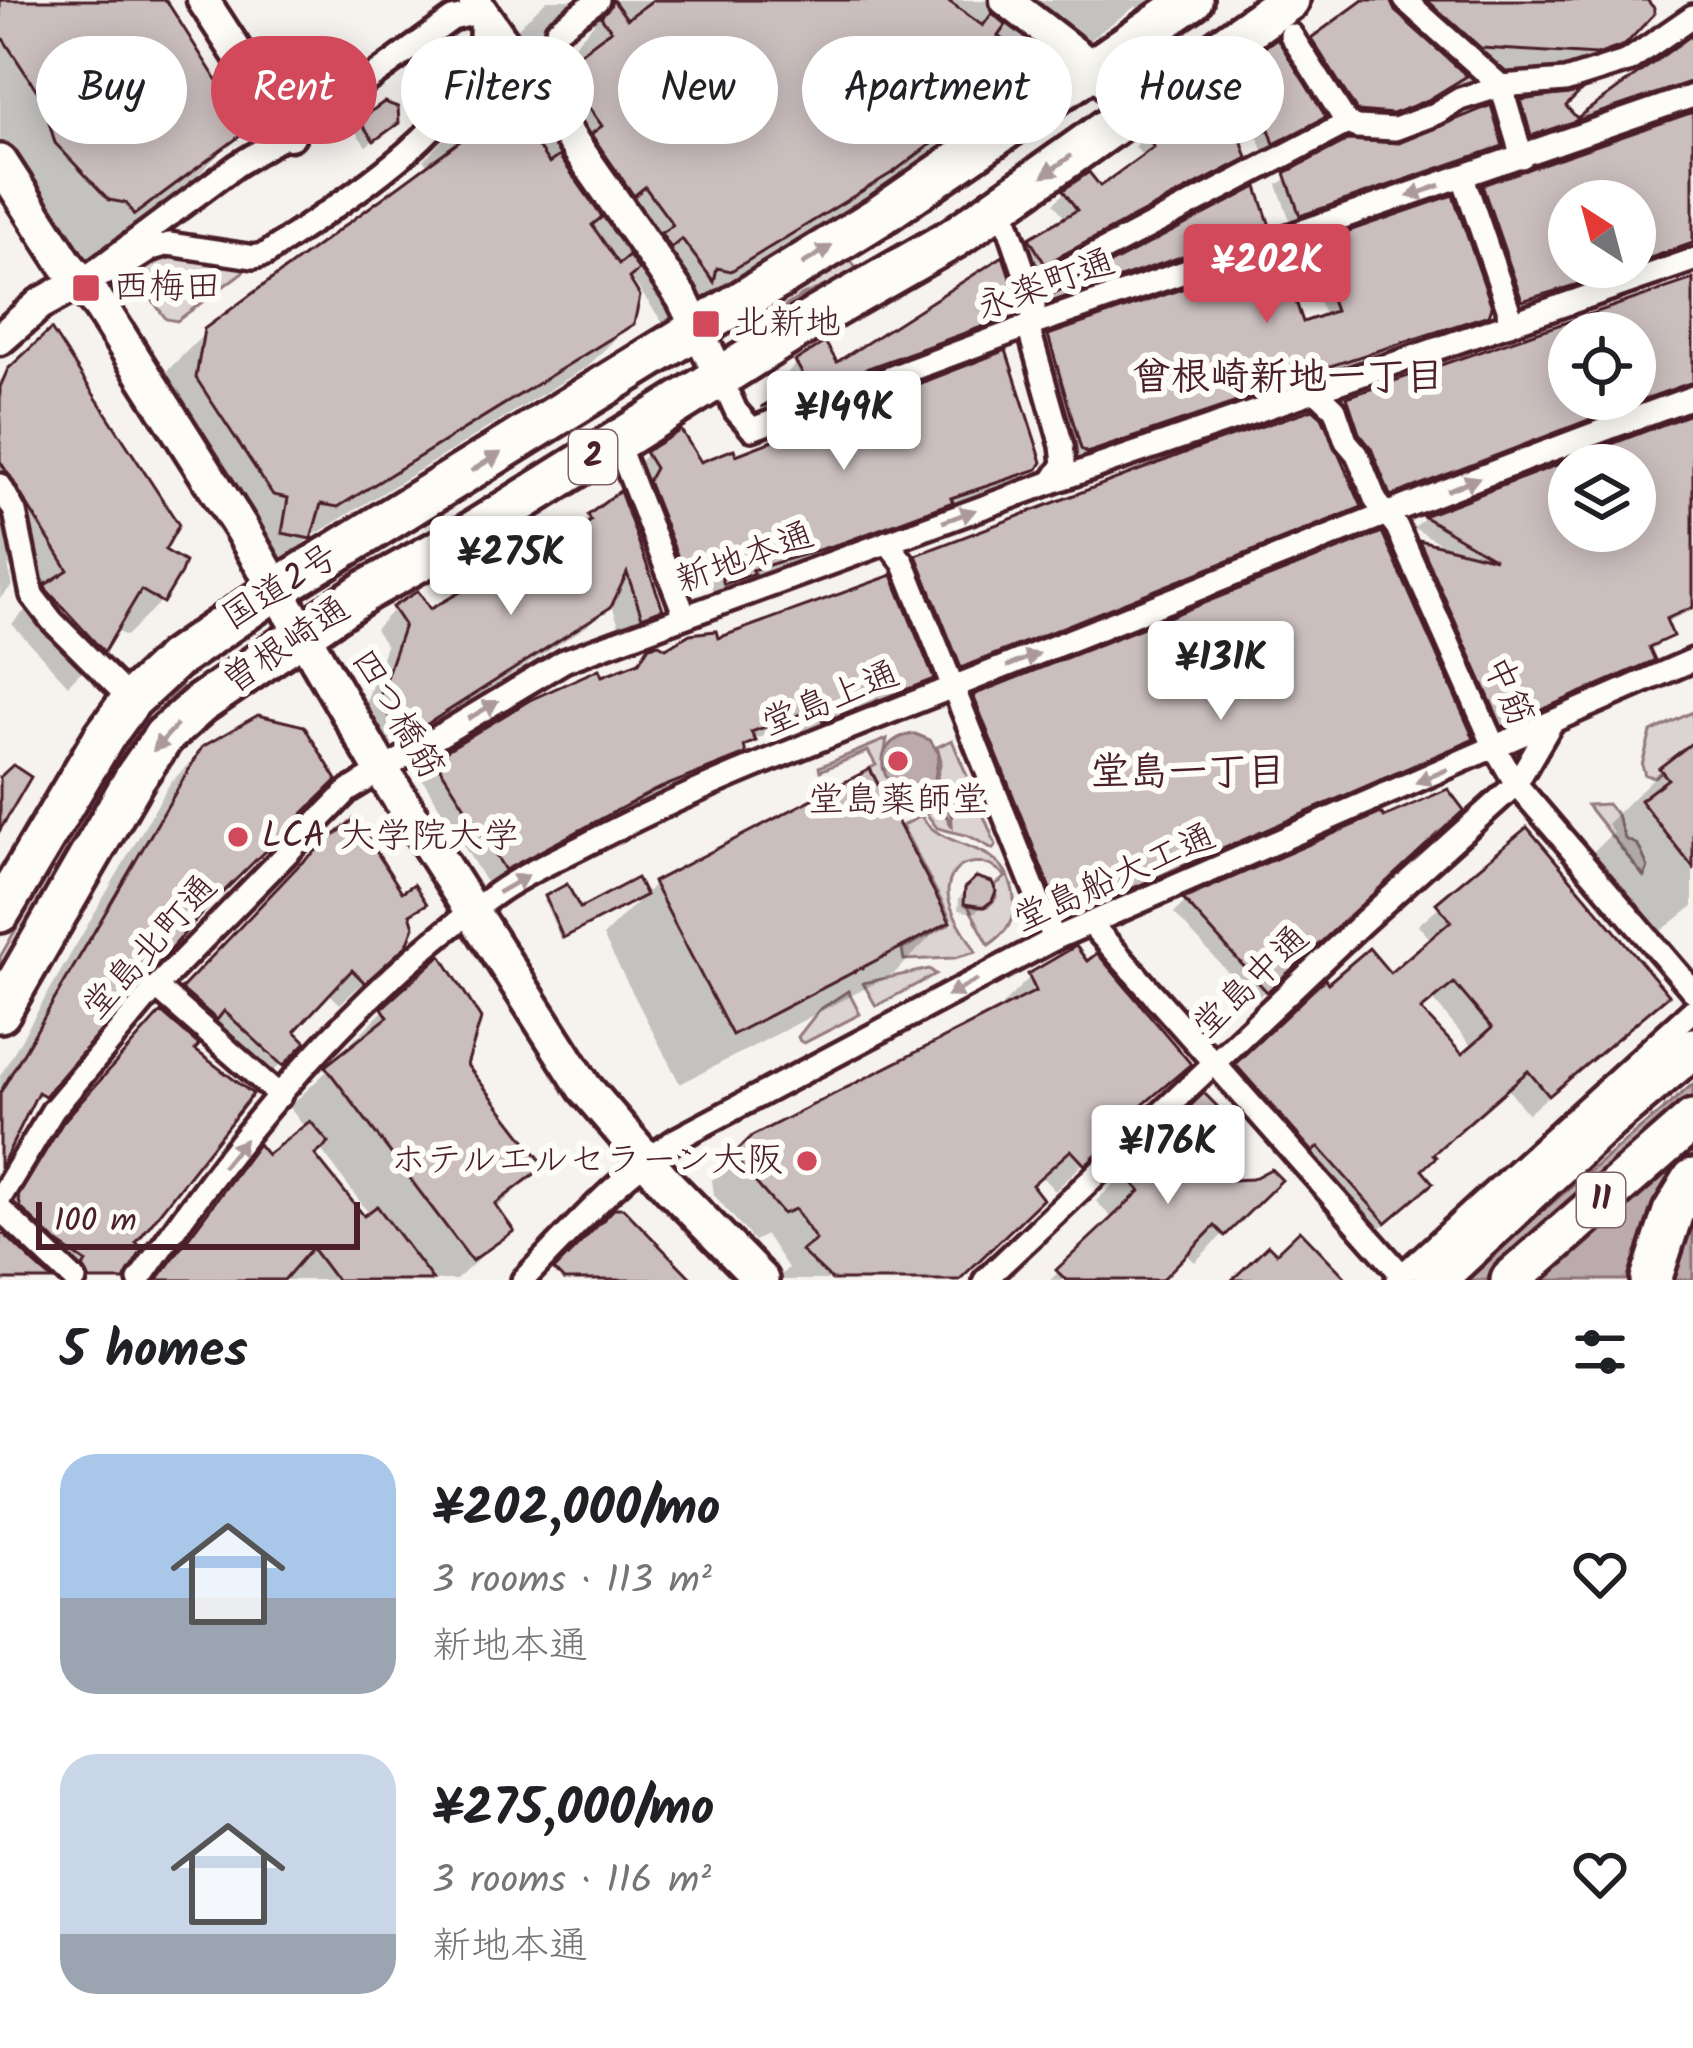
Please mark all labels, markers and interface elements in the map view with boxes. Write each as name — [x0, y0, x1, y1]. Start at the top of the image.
chip: Buy — [36, 36, 187, 144]
chip: Rent — [211, 36, 377, 144]
chip: Filters — [401, 36, 594, 144]
chip: New — [618, 36, 778, 144]
chip: Apartment — [802, 36, 1072, 144]
chip: House — [1096, 36, 1284, 144]
one-way arrow — [1041, 154, 1074, 177]
north arrow — [1548, 180, 1656, 288]
map controls — [1548, 180, 1656, 552]
one-way arrow — [1406, 183, 1442, 201]
pin: ¥202K — [1183, 224, 1351, 326]
text: ¥202K — [1211, 232, 1323, 294]
street label: 永楽町通 — [969, 235, 1123, 337]
one-way arrow — [800, 245, 833, 267]
place label: 西梅田 — [113, 260, 221, 317]
marker: 西梅田 — [70, 272, 102, 304]
place label: 北新地 — [733, 296, 841, 353]
marker: 北新地 — [690, 308, 722, 340]
button: locate — [1548, 312, 1656, 420]
district label: 曾根崎新地一丁目 — [1132, 348, 1444, 410]
pin: ¥149K — [760, 371, 928, 473]
text: ¥149K — [794, 379, 894, 441]
road number: 2 — [569, 430, 617, 484]
button: layers — [1548, 444, 1656, 552]
one-way arrow — [470, 451, 502, 473]
one-way arrow — [1446, 474, 1482, 493]
one-way arrow — [941, 505, 977, 524]
street label: 新地本通 — [668, 508, 822, 610]
pin: ¥275K — [427, 516, 595, 618]
text: ¥275K — [457, 524, 565, 586]
street label: 国道2号 — [211, 530, 351, 646]
street label: 曽根崎通 — [211, 582, 363, 710]
pin: ¥131K — [1137, 621, 1305, 723]
text: ¥131K — [1175, 629, 1267, 691]
street label: 四つ橋筋 — [334, 639, 458, 791]
street label: 堂島上通 — [754, 647, 908, 753]
street label: 中筋 — [1466, 648, 1548, 736]
one-way arrow — [1005, 649, 1041, 668]
one-way arrow — [466, 700, 500, 721]
one-way arrow — [152, 724, 179, 753]
district label: 堂島一丁目 — [1090, 743, 1286, 805]
marker: 堂島薬師堂 — [885, 748, 911, 774]
one-way arrow — [1415, 766, 1450, 786]
place label: 堂島薬師堂 — [808, 773, 988, 830]
place label: LCA 大学院大学 — [262, 809, 520, 866]
street label: 堂島船大工通 — [1005, 809, 1225, 949]
marker: LCA 大学院大学 — [225, 824, 251, 850]
street label: 堂島北町通 — [70, 862, 232, 1034]
one-way arrow — [496, 874, 530, 895]
street label: 堂島中通 — [1180, 912, 1324, 1054]
one-way arrow — [945, 977, 980, 998]
pin: ¥176K — [1084, 1105, 1252, 1207]
text: ¥176K — [1119, 1113, 1217, 1175]
place label: ホテルエルセラーン大阪 — [391, 1133, 783, 1190]
one-way arrow — [221, 1137, 246, 1168]
marker: ホテルエルセラーン大阪 — [794, 1148, 820, 1174]
road number: 11 — [1577, 1173, 1625, 1227]
scale bar — [36, 1196, 360, 1249]
text: 100 m — [54, 1196, 137, 1249]
text: 5 homes — [60, 1312, 248, 1393]
icon: filters — [1567, 1319, 1633, 1385]
text: ¥202,000/mo — [432, 1470, 720, 1551]
icon: home — [156, 1502, 300, 1646]
icon: heart — [1567, 1541, 1633, 1607]
text: 3 rooms · 113 m² — [432, 1551, 712, 1613]
text: 新地本通 — [432, 1617, 588, 1679]
text: ¥275,000/mo — [432, 1770, 714, 1851]
icon: home — [156, 1802, 300, 1946]
icon: heart — [1567, 1841, 1633, 1907]
text: 3 rooms · 116 m² — [432, 1851, 711, 1913]
text: 新地本通 — [432, 1917, 588, 1979]

